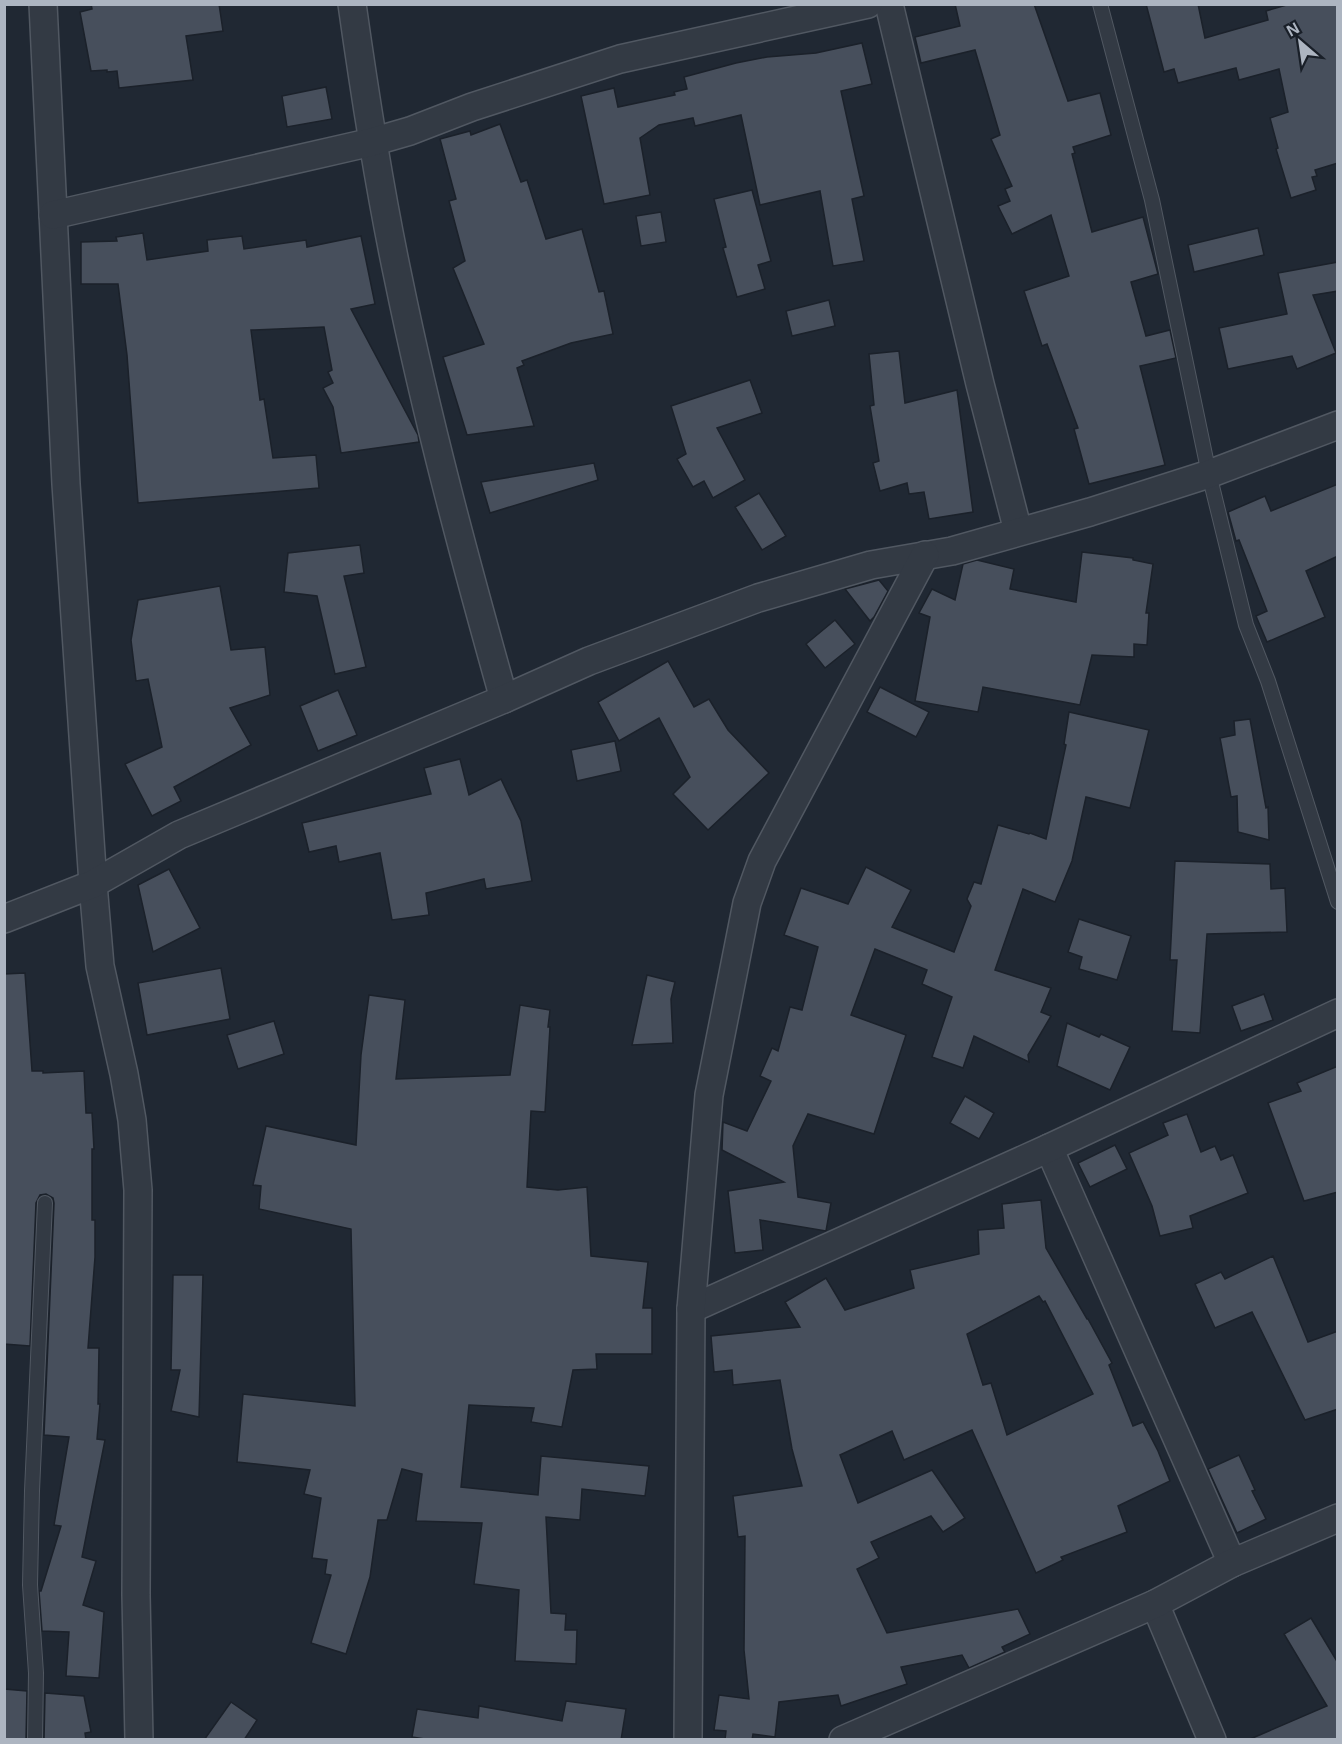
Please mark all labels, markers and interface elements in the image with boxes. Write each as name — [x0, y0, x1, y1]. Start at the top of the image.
north arrow — [1270, 12, 1330, 72]
text: N — [1284, 19, 1302, 40]

